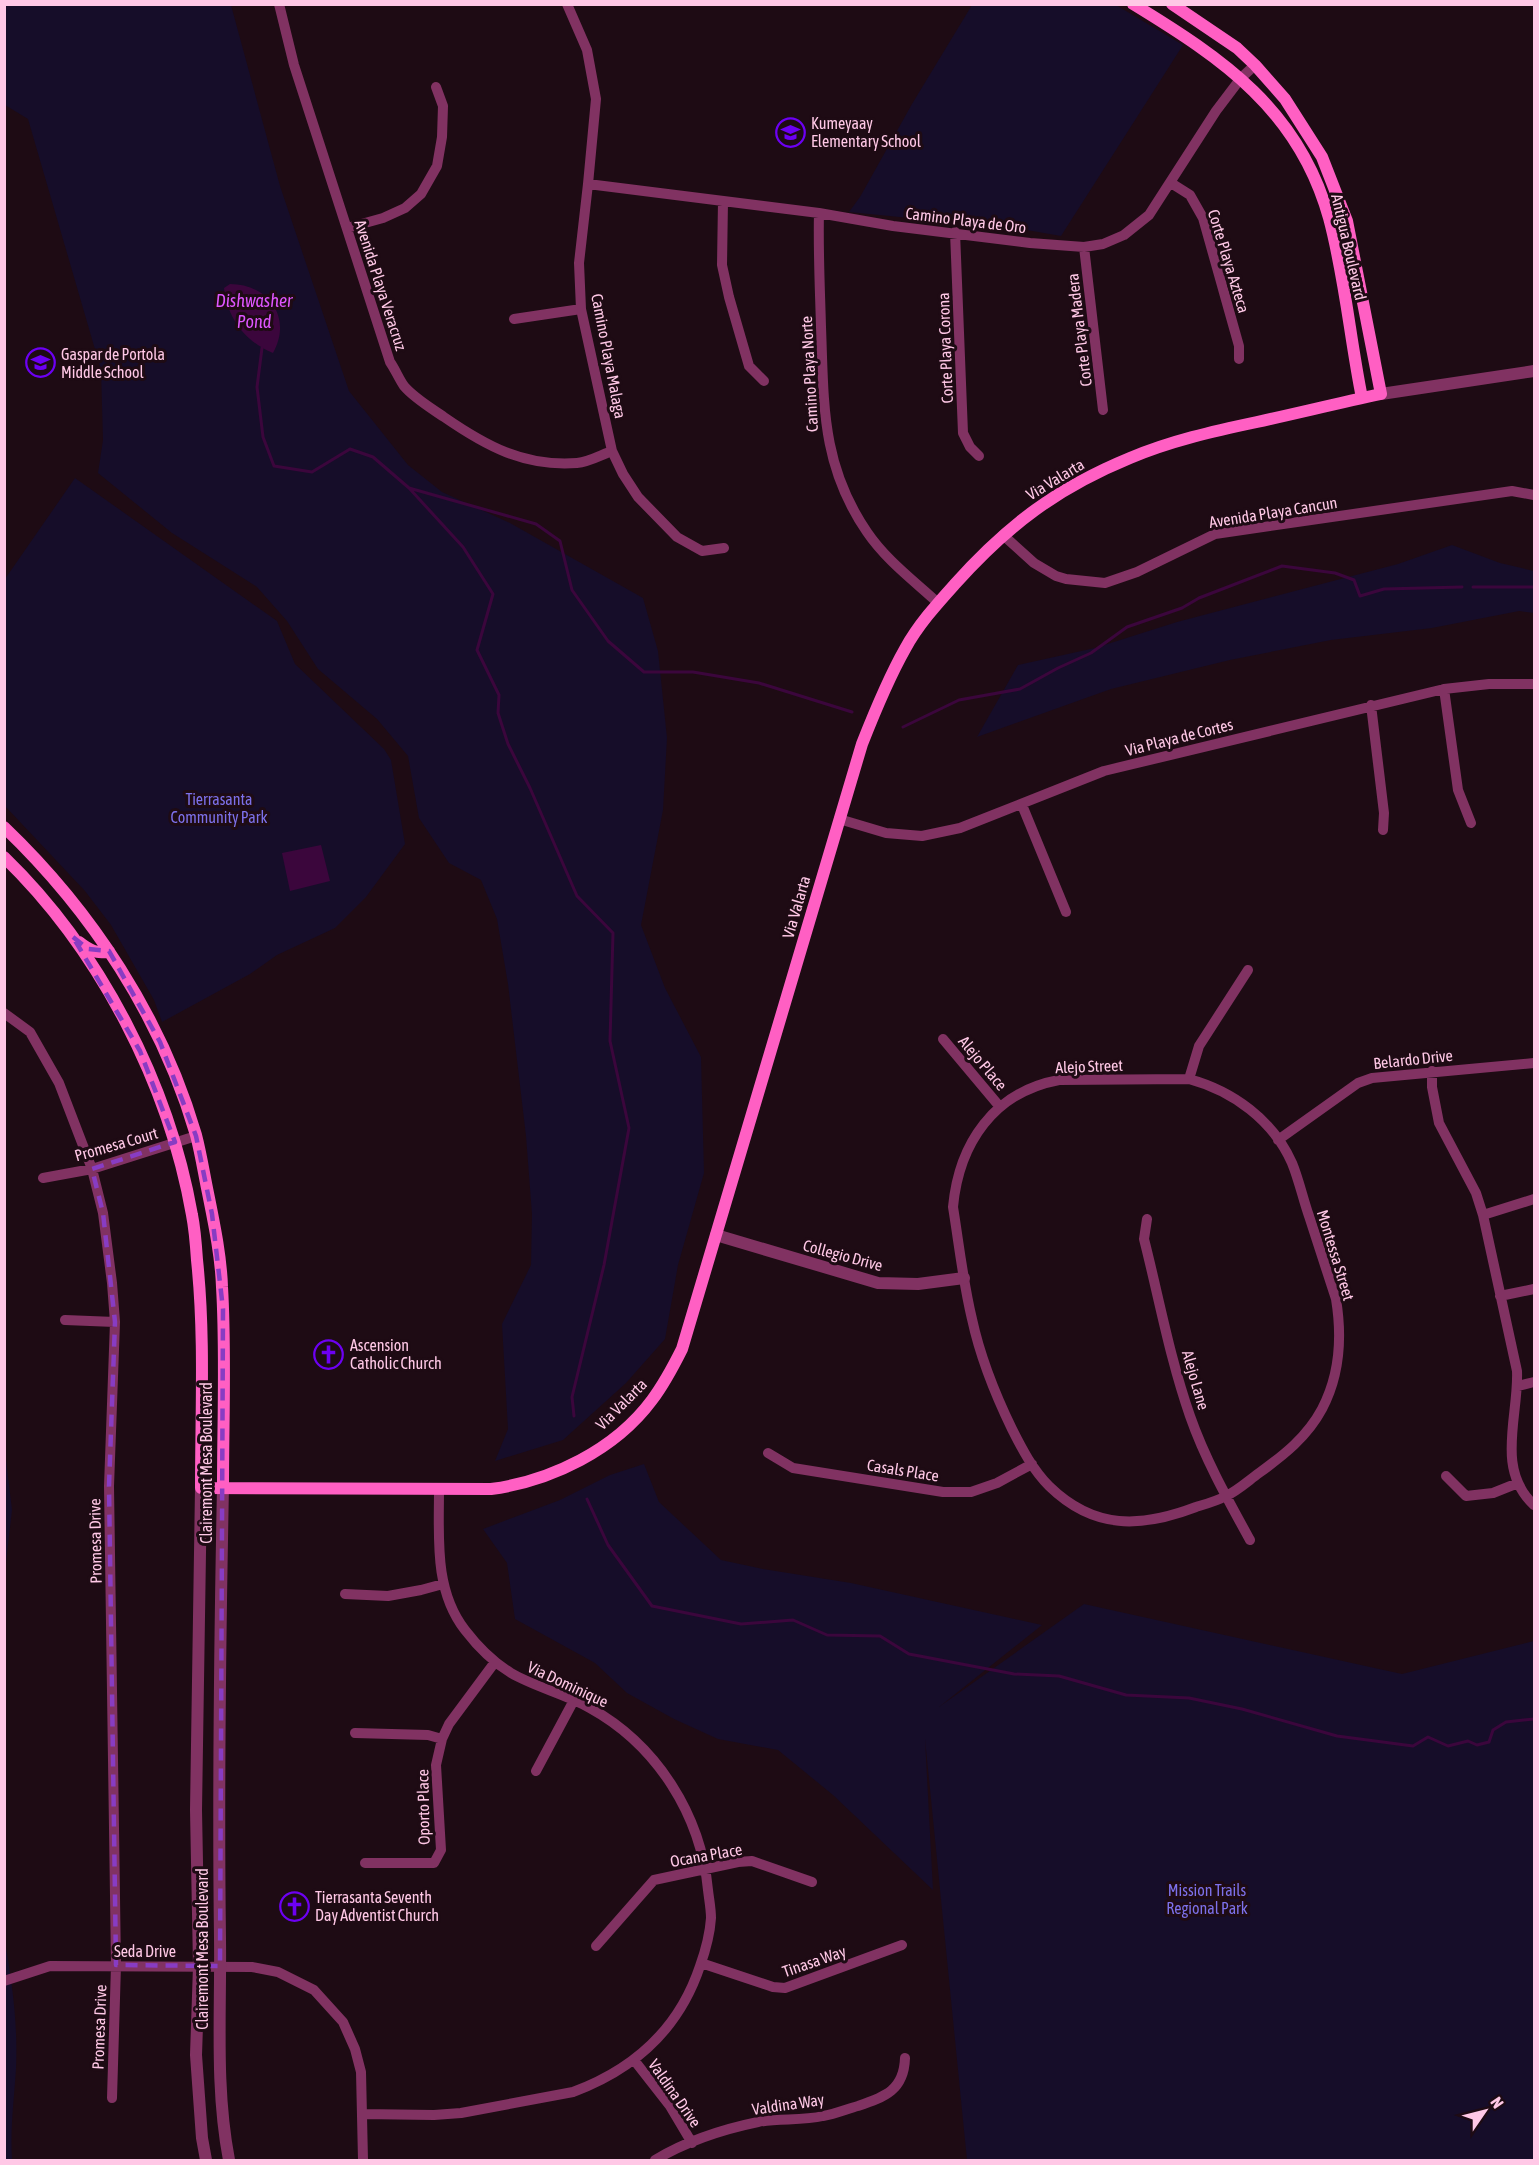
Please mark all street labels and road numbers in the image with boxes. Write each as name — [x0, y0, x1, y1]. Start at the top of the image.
street label: Antigua Boulevard — [1327, 192, 1370, 302]
street label: Camino Playa de Oro — [904, 204, 1027, 237]
street label: Corte Playa Azteca — [1204, 207, 1253, 315]
street label: Avenida Playa Veracruz — [350, 217, 411, 353]
street label: Corte Playa Madera — [1063, 272, 1096, 387]
street label: Camino Playa Malaga — [587, 292, 630, 420]
street label: Corte Playa Corona — [934, 292, 957, 404]
street label: Camino Playa Norte — [797, 315, 822, 432]
street label: Via Valarta — [1023, 455, 1087, 503]
street label: Avenida Playa Cancun — [1208, 493, 1339, 532]
street label: Via Playa de Cortes — [1123, 715, 1235, 760]
street label: Via Valarta — [778, 874, 814, 940]
street label: Alejo Place — [954, 1032, 1011, 1094]
street label: Belardo Drive — [1372, 1046, 1454, 1072]
street label: Alejo Street — [1055, 1056, 1124, 1077]
street label: Promesa Court — [72, 1123, 160, 1164]
street label: Montessa Street — [1314, 1208, 1358, 1303]
street label: Collegio Drive — [801, 1236, 885, 1275]
street label: Alejo Lane — [1178, 1348, 1213, 1412]
street label: Via Valarta — [592, 1375, 650, 1433]
street label: Clairemont Mesa Boulevard — [197, 1382, 215, 1544]
street label: Casals Place — [866, 1455, 940, 1485]
street label: Promesa Drive — [85, 1498, 105, 1584]
street label: Via Dominique — [524, 1657, 611, 1711]
street label: Oporto Place — [413, 1769, 434, 1845]
street label: Ocana Place — [669, 1840, 743, 1870]
street label: Clairemont Mesa Boulevard — [193, 1868, 211, 2030]
street label: Seda Drive — [114, 1942, 176, 1960]
street label: Tinasa Way — [780, 1942, 849, 1981]
street label: Promesa Drive — [89, 1984, 109, 2070]
street label: Valdina Drive — [645, 2056, 705, 2130]
street label: Valdina Way — [751, 2090, 826, 2119]

